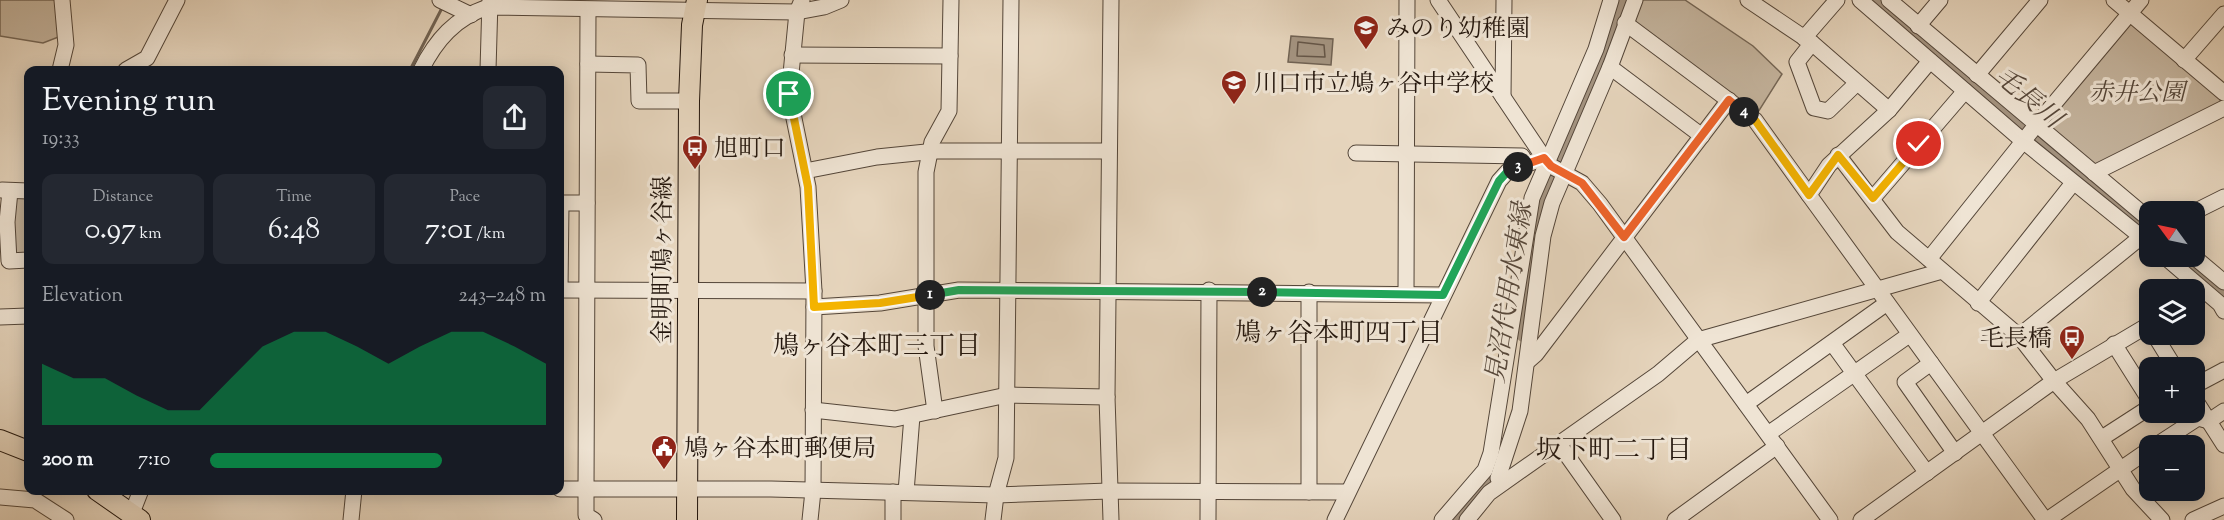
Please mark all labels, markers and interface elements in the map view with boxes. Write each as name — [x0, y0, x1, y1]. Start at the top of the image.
school or university icon: みのり幼稚園 — [1351, 13, 1381, 51]
place label: みのり幼稚園 — [1386, 13, 1530, 47]
water label: 毛長川 — [1986, 60, 2071, 140]
pin — [763, 68, 814, 119]
school or university icon: 川口市立鳩ヶ谷中学校 — [1219, 68, 1249, 106]
place label: 川口市立鳩ヶ谷中学校 — [1254, 68, 1494, 102]
icon: arrive — [772, 77, 805, 110]
park label: 赤井公園 — [2089, 77, 2189, 111]
text: Evening run — [42, 78, 216, 126]
button: share — [483, 86, 546, 149]
pin: 4 — [1729, 97, 1759, 127]
text: 4 — [1740, 100, 1748, 123]
pin — [1893, 118, 1944, 169]
text: 19:33 — [42, 125, 80, 154]
icon: check — [1902, 127, 1935, 160]
bus stop icon: 旭町口 — [680, 133, 710, 171]
place label: 旭町口 — [714, 133, 786, 167]
pin: 3 — [1503, 152, 1533, 182]
text: 3 — [1515, 155, 1521, 178]
street label: 金明町鳩ヶ谷線 — [647, 176, 681, 344]
text: Distance — [93, 186, 153, 209]
text: Time — [276, 186, 312, 209]
text: Pace — [450, 186, 480, 209]
water label: 見沼代用水東縁 — [1478, 198, 1543, 386]
north arrow — [2139, 201, 2205, 267]
map controls — [2139, 201, 2205, 501]
text: 0.97 — [84, 209, 136, 252]
text: 6:48 — [268, 209, 320, 252]
text: 7:01 — [425, 209, 473, 252]
text: km — [136, 223, 162, 246]
text: /km — [473, 223, 505, 246]
pin: 2 — [1247, 277, 1277, 307]
button: layers — [2139, 279, 2205, 345]
pin: 1 — [915, 280, 945, 310]
text: 2 — [1258, 280, 1266, 303]
text: Elevation — [42, 282, 123, 311]
text: 243–248 m — [459, 282, 546, 311]
text: 1 — [927, 283, 933, 306]
district label: 鳩ヶ谷本町四丁目 — [1235, 316, 1443, 353]
place label: 毛長橋 — [1980, 323, 2052, 357]
bus stop icon: 毛長橋 — [2057, 323, 2087, 361]
district label: 鳩ヶ谷本町三丁目 — [773, 329, 981, 366]
button: + — [2139, 357, 2205, 423]
public building icon: 鳩ヶ谷本町郵便局 — [649, 433, 679, 471]
place label: 鳩ヶ谷本町郵便局 — [684, 433, 876, 467]
district label: 坂下町二丁目 — [1536, 433, 1692, 470]
button: − — [2139, 435, 2205, 501]
text: 200 m — [42, 446, 93, 475]
text: 7:10 — [138, 446, 170, 475]

